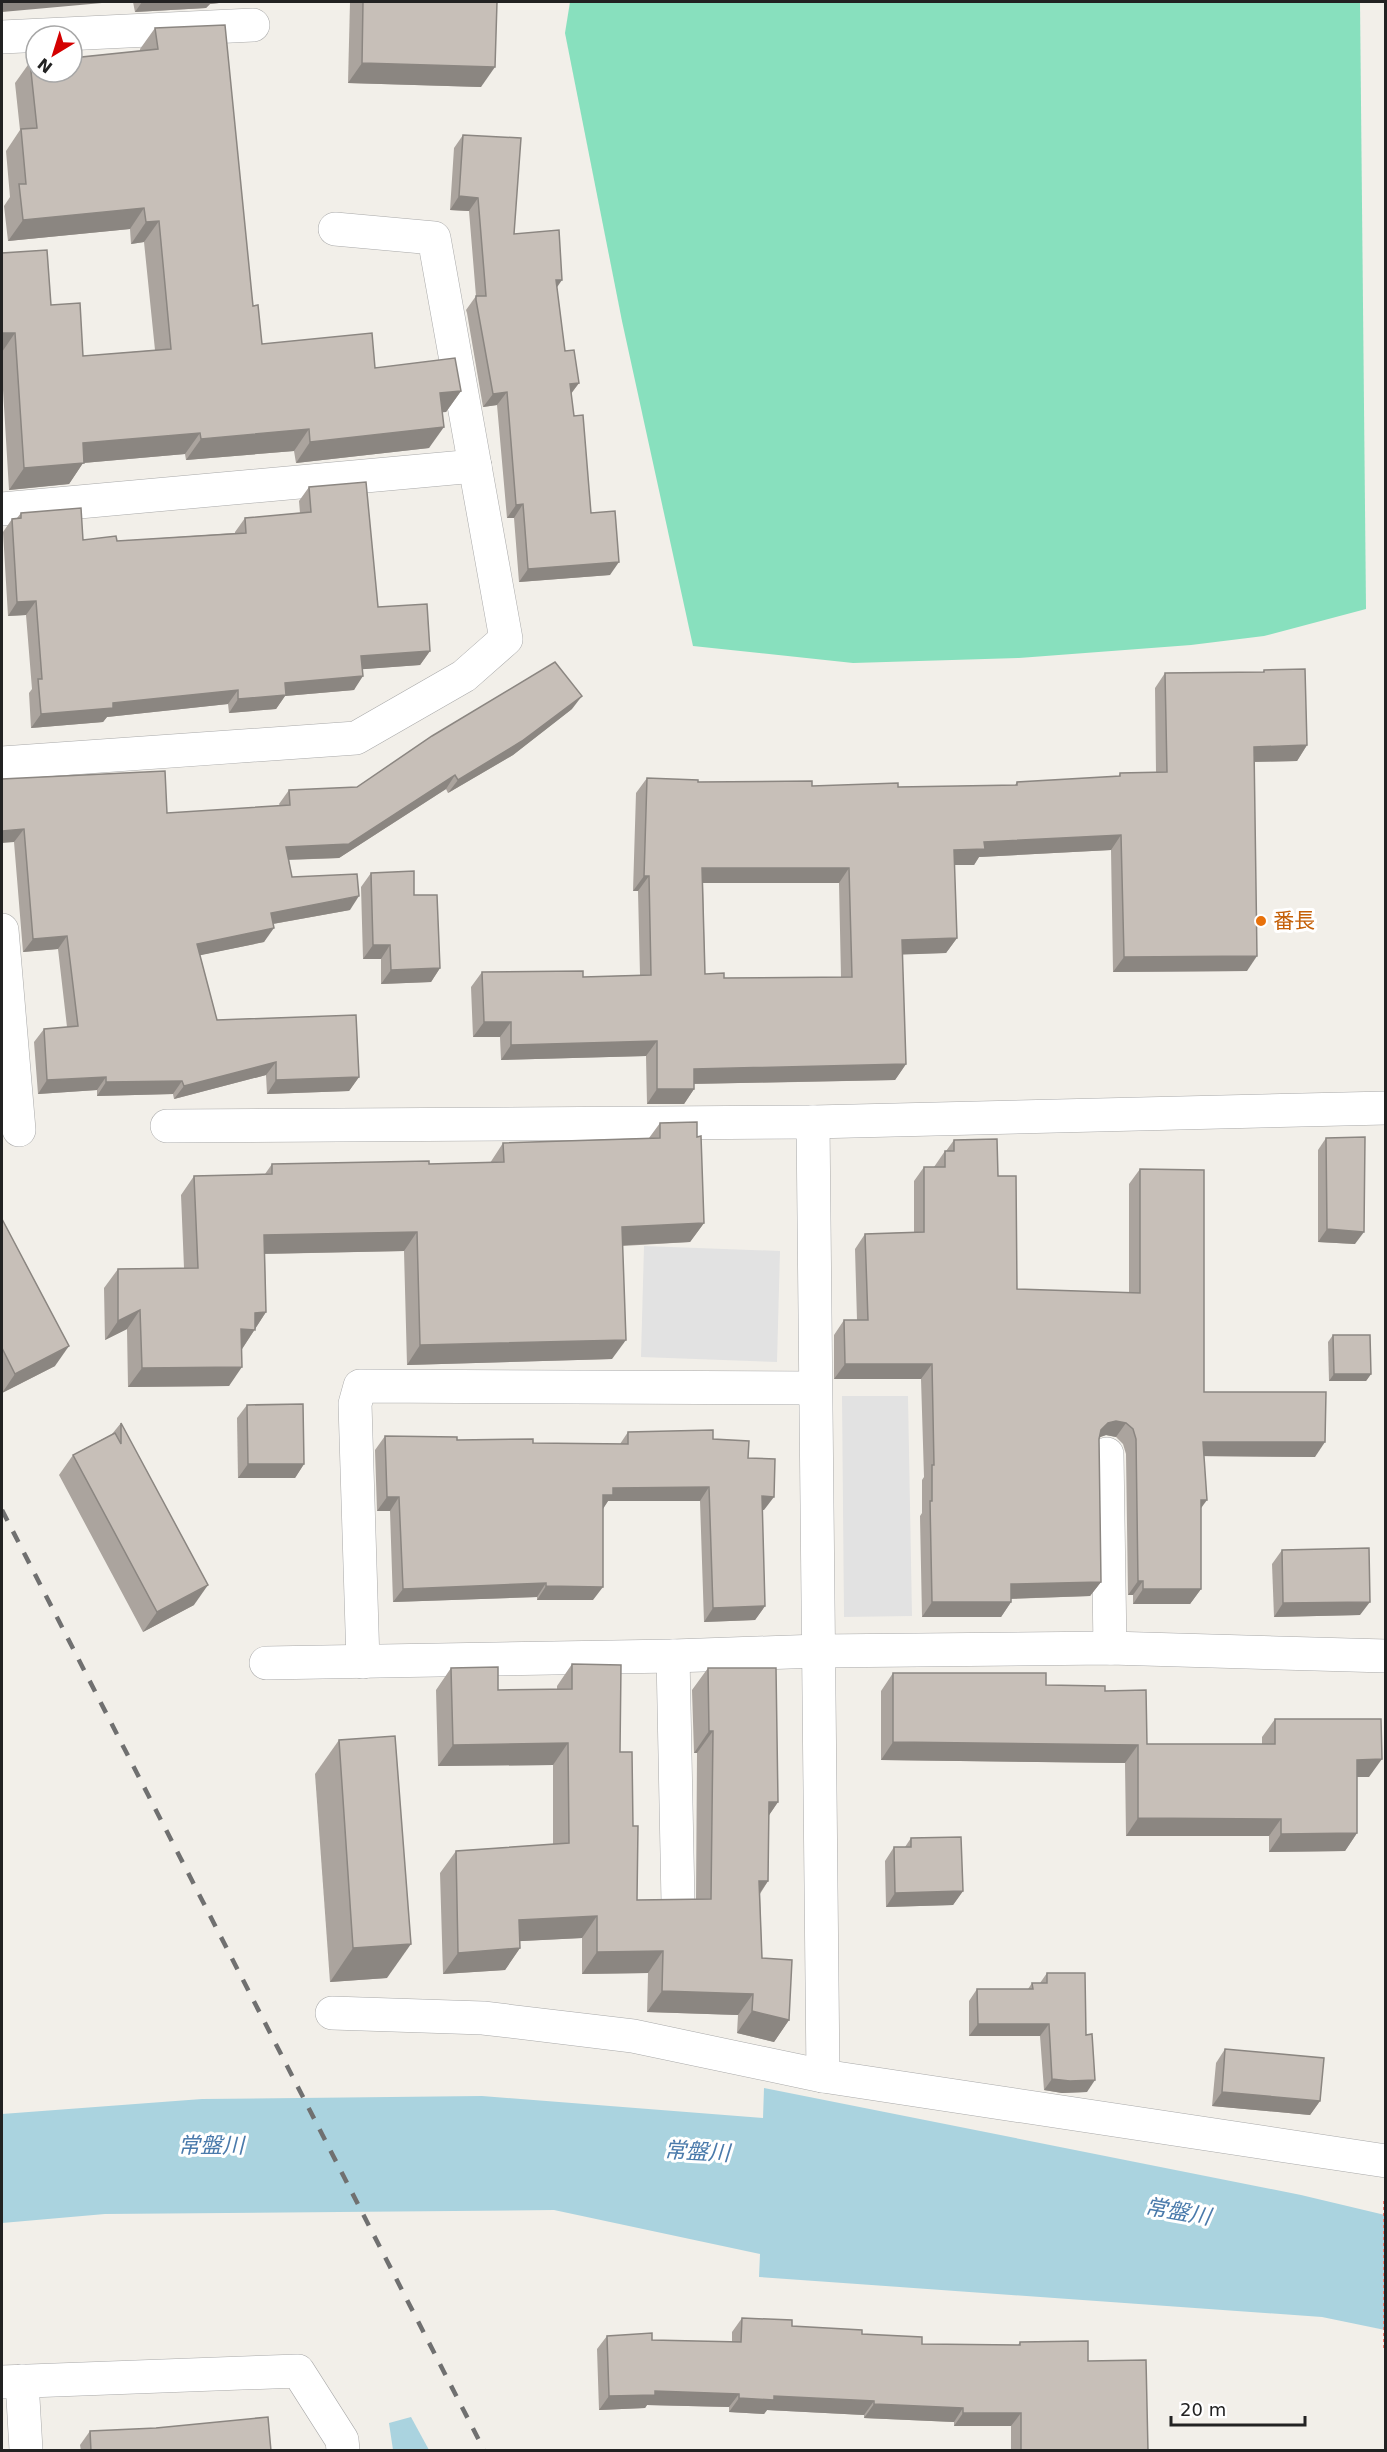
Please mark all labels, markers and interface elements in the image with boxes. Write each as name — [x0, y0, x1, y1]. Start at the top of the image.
north arrow — [24, 24, 84, 84]
text: N — [34, 54, 56, 77]
place label: 番長 — [1273, 909, 1315, 933]
marker: 番長 — [1254, 914, 1268, 928]
water label: 常盤川 — [178, 2133, 246, 2158]
water label: 常盤川 — [663, 2137, 733, 2166]
water label: 常盤川 — [1143, 2193, 1215, 2230]
scale bar — [1171, 2389, 1304, 2427]
text: 20 m — [1180, 2399, 1226, 2420]

